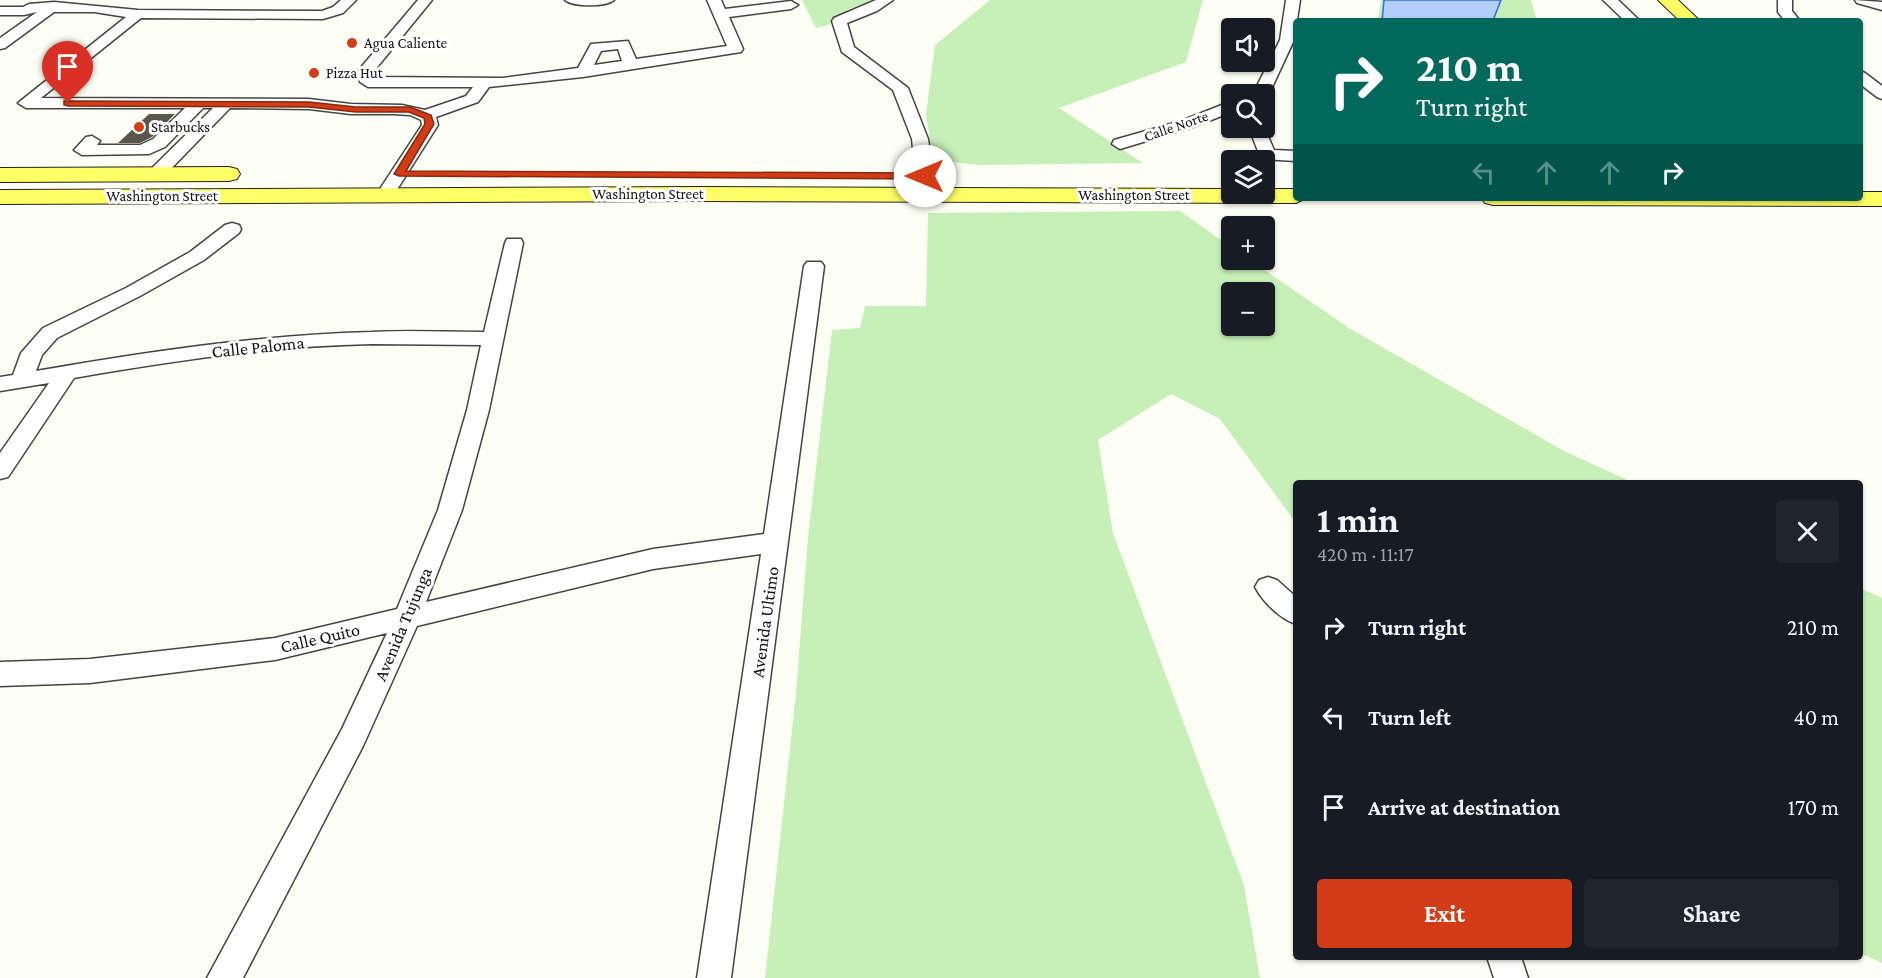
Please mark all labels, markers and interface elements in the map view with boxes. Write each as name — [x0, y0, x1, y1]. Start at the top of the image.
map controls — [1221, 18, 1275, 336]
button: sound — [1221, 18, 1275, 72]
place label: Agua Caliente — [364, 35, 448, 52]
marker: Agua Caliente — [345, 36, 359, 50]
pin — [42, 41, 93, 103]
icon: right — [1317, 42, 1395, 120]
text: 210 m — [1416, 43, 1522, 90]
icon: arrive — [51, 50, 84, 83]
place label: Pizza Hut — [326, 65, 384, 81]
marker: Pizza Hut — [307, 66, 321, 80]
button: search — [1221, 84, 1275, 138]
text: Turn right — [1416, 92, 1527, 122]
street label: Calle Norte — [1142, 107, 1211, 144]
place label: Starbucks — [151, 119, 210, 135]
marker: Starbucks — [132, 120, 146, 134]
position arrow — [893, 144, 957, 208]
button: layers — [1221, 150, 1275, 204]
icon: left — [1467, 156, 1500, 189]
icon: ahead — [1530, 156, 1563, 189]
icon: ahead — [1593, 156, 1626, 189]
icon: right — [1656, 156, 1689, 189]
street label: Washington Street — [592, 186, 705, 203]
street label: Washington Street — [1078, 187, 1191, 204]
street label: Washington Street — [106, 188, 219, 205]
button: + — [1221, 216, 1275, 270]
button: − — [1221, 282, 1275, 336]
street label: Calle Paloma — [211, 332, 305, 362]
text: 1 min — [1317, 500, 1399, 540]
button: close — [1776, 500, 1839, 563]
text: 420 m · 11:17 — [1317, 543, 1414, 565]
street label: Avenida Tujunga — [370, 564, 437, 684]
street label: Avenida Ultimo — [747, 565, 783, 679]
icon: right — [1317, 611, 1350, 644]
text: Turn right — [1368, 615, 1466, 640]
text: 210 m — [1787, 615, 1839, 640]
street label: Calle Quito — [278, 619, 362, 657]
icon: left — [1317, 701, 1350, 734]
text: Turn left — [1368, 705, 1451, 730]
text: 40 m — [1794, 705, 1839, 730]
icon: arrive — [1317, 791, 1350, 824]
text: Arrive at destination — [1368, 795, 1560, 820]
text: 170 m — [1788, 795, 1839, 820]
button: Exit — [1317, 879, 1572, 948]
button: Share — [1584, 879, 1839, 948]

